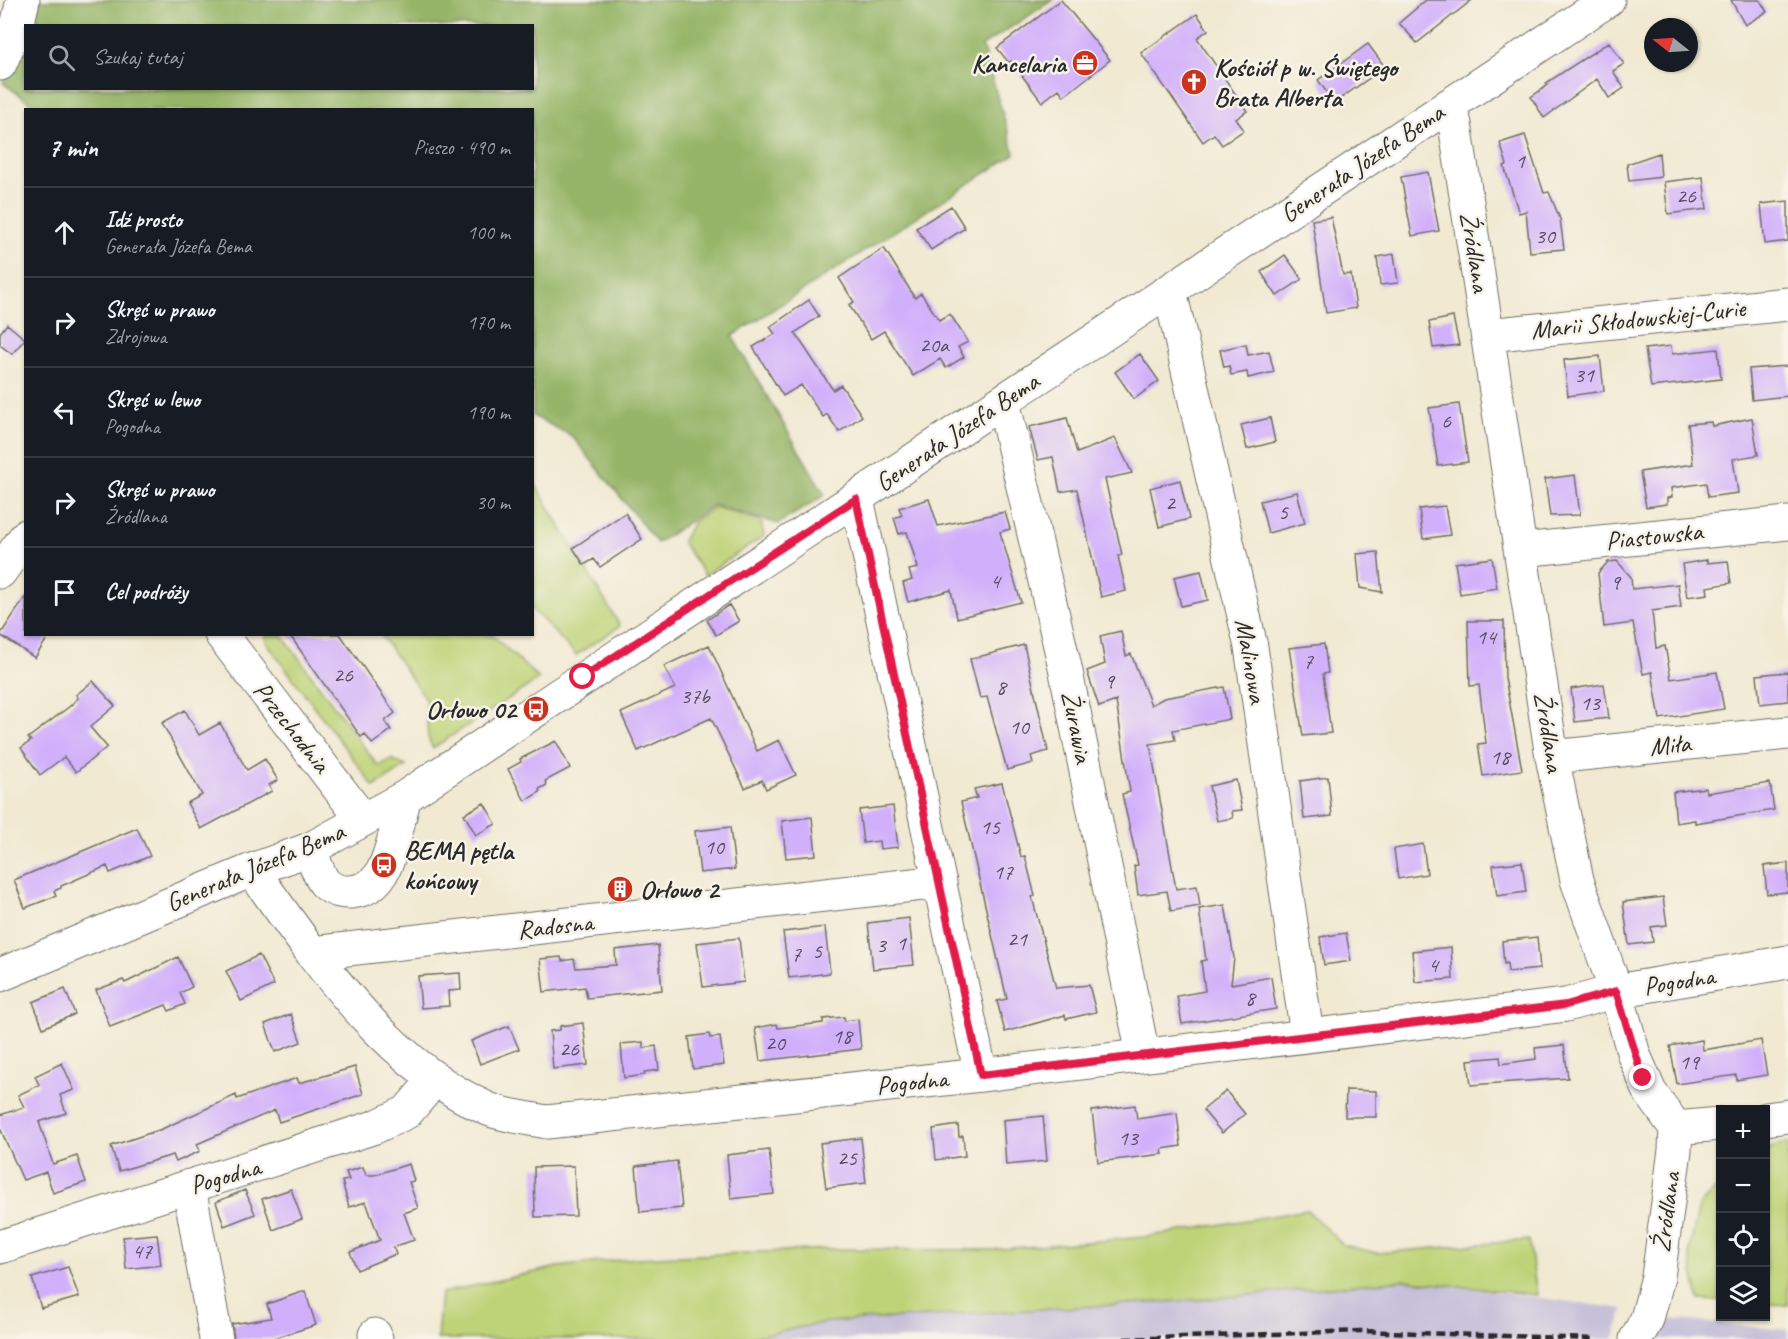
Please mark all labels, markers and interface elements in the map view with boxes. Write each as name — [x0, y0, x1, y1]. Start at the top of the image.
north arrow — [1644, 18, 1698, 72]
search box — [24, 24, 534, 90]
icon: search — [45, 41, 78, 74]
text: Szukaj tutaj — [93, 43, 183, 71]
place label: Kancelaria — [971, 47, 1068, 80]
office icon: Kancelaria — [1070, 48, 1100, 78]
place label: Kościół p w. Świętego Brata Alberta — [1214, 51, 1400, 114]
church icon: Kościół p w. Świętego Brata Alberta — [1179, 67, 1209, 97]
street label: Generała Józefa Bema — [1274, 95, 1452, 230]
text: 7 min — [48, 131, 98, 164]
text: Pieszo · 490 m — [414, 135, 510, 160]
house number: 1 — [1515, 147, 1526, 175]
house number: 26 — [1676, 182, 1697, 210]
text: Idź prosto — [105, 206, 182, 234]
street label: Źródlana — [1452, 210, 1498, 296]
icon: ahead — [48, 216, 81, 249]
text: 100 m — [467, 220, 510, 245]
house number: 30 — [1535, 222, 1557, 250]
text: Generała Józefa Bema — [105, 234, 252, 259]
street label: Marii Skłodowskiej-Curie — [1529, 291, 1748, 347]
text: Skręć w prawo — [105, 296, 214, 324]
icon: right — [48, 306, 81, 339]
text: 170 m — [467, 310, 510, 335]
text: Zdrojowa — [105, 324, 167, 349]
house number: 20a — [919, 331, 950, 359]
house number: 31 — [1574, 361, 1595, 389]
street label: Generała Józefa Bema — [869, 364, 1047, 499]
text: Skręć w lewo — [105, 386, 200, 414]
icon: left — [48, 396, 81, 429]
text: 190 m — [467, 400, 510, 425]
house number: 6 — [1441, 407, 1452, 435]
text: Pogodna — [105, 414, 160, 439]
text: Skręć w prawo — [105, 476, 214, 504]
icon: right — [48, 486, 81, 519]
house number: 2 — [1165, 489, 1177, 517]
text: 30 m — [476, 490, 510, 515]
house number: 5 — [1278, 498, 1289, 526]
text: Źródlana — [105, 504, 167, 529]
street label: Piastowska — [1604, 514, 1706, 558]
house number: 4 — [990, 567, 1002, 595]
house number: 9 — [1610, 568, 1622, 596]
icon: arrive — [48, 576, 81, 609]
text: Cel podróży — [105, 578, 188, 606]
street label: Malinowa — [1227, 616, 1275, 707]
house number: 14 — [1476, 623, 1498, 651]
house number: 7 — [1303, 647, 1314, 675]
house number: 26 — [333, 661, 354, 689]
route start — [569, 663, 595, 689]
house number: 9 — [1104, 667, 1116, 695]
house number: 8 — [996, 673, 1008, 701]
street label: Przechodnia — [246, 675, 339, 781]
house number: 37b — [680, 682, 711, 710]
street label: Żurawia — [1054, 688, 1100, 767]
house number: 13 — [1580, 689, 1602, 717]
street label: Źródlana — [1526, 690, 1572, 776]
place label: Orłowo 02 — [426, 693, 518, 726]
bus stop icon: Orłowo 02 — [521, 694, 551, 724]
house number: 10 — [1009, 713, 1031, 741]
street label: Miła — [1648, 726, 1694, 764]
house number: 18 — [1490, 743, 1512, 771]
house number: 15 — [980, 813, 1001, 841]
street label: Generała Józefa Bema — [161, 814, 351, 919]
house number: 10 — [704, 833, 726, 861]
place label: BEMA pętla końcowy — [404, 834, 516, 897]
bus stop icon: BEMA pętla końcowy — [369, 850, 399, 880]
house number: 17 — [993, 858, 1014, 886]
place label: Orłowo 2 — [640, 873, 721, 906]
building icon: Orłowo 2 — [605, 874, 635, 904]
street label: Radosna — [516, 905, 597, 946]
house number: 21 — [1007, 925, 1028, 953]
house number: 1 — [896, 929, 907, 957]
house number: 3 — [876, 931, 888, 959]
house number: 5 — [812, 937, 823, 965]
house number: 7 — [791, 940, 802, 968]
house number: 4 — [1428, 951, 1440, 979]
street label: Pogodna — [1641, 959, 1719, 1003]
house number: 8 — [1245, 984, 1257, 1012]
house number: 18 — [832, 1022, 854, 1050]
house number: 20 — [765, 1029, 787, 1057]
house number: 26 — [559, 1035, 580, 1063]
house number: 19 — [1679, 1048, 1701, 1076]
street label: Pogodna — [875, 1062, 952, 1102]
route end — [1629, 1064, 1655, 1090]
map controls — [1716, 1105, 1770, 1321]
button: + — [1716, 1105, 1770, 1159]
house number: 13 — [1118, 1124, 1140, 1152]
house number: 25 — [837, 1144, 858, 1172]
street label: Pogodna — [186, 1150, 266, 1202]
button: − — [1716, 1159, 1770, 1213]
street label: Źródlana — [1644, 1168, 1688, 1254]
button: locate — [1716, 1213, 1770, 1267]
house number: 47 — [132, 1237, 153, 1265]
button: layers — [1716, 1267, 1770, 1321]

